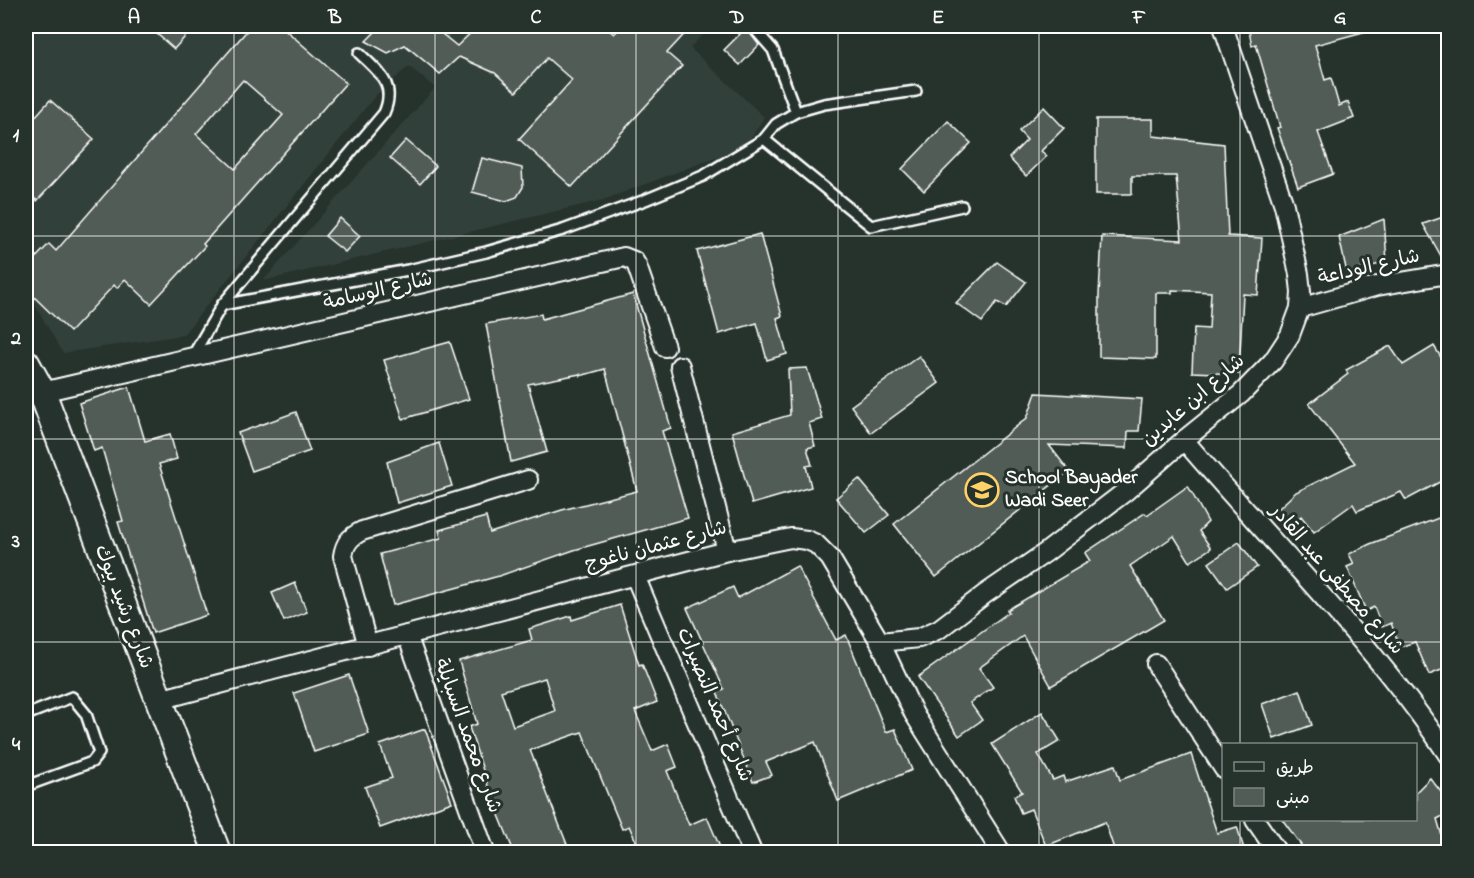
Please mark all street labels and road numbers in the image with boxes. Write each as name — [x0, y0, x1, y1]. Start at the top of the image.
street label: شارع الوداعة — [1315, 242, 1423, 294]
street label: شارع الوسامة — [320, 265, 436, 319]
street label: شارع ابن عابدين — [1136, 348, 1252, 454]
street label: شارع مصطفى عبد القادر — [1261, 497, 1410, 662]
street label: شارع عثمان ناغوج — [582, 514, 730, 580]
street label: شارع رشيد بيوك — [86, 541, 160, 673]
street label: شارع أحمد النصيرات — [668, 623, 760, 787]
street label: شارع محمد السبايلة — [426, 655, 508, 817]

